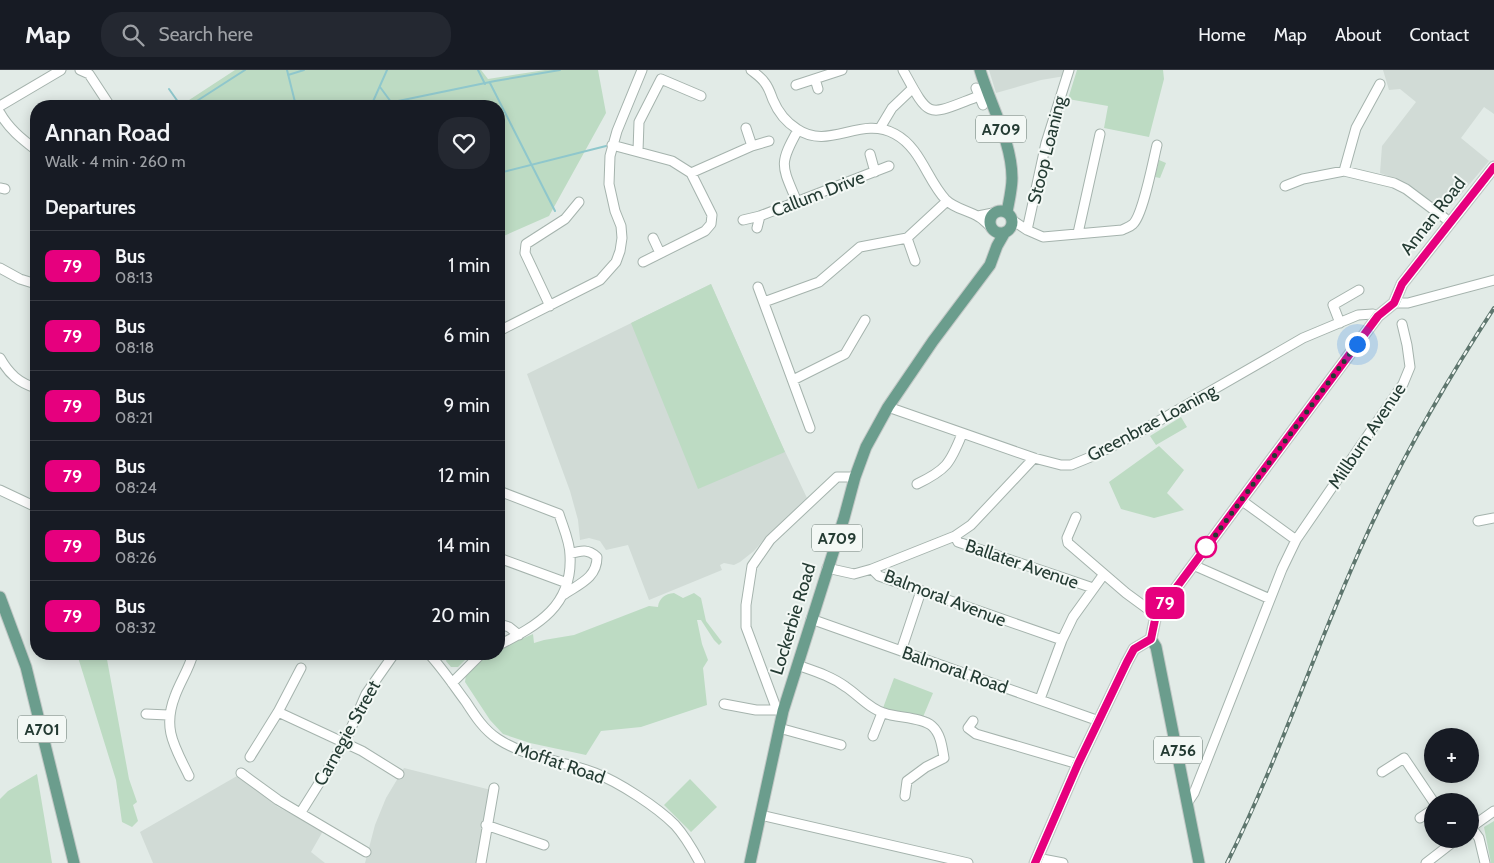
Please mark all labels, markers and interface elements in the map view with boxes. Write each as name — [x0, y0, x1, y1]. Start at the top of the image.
search box — [101, 12, 451, 57]
text: Map — [25, 20, 71, 49]
icon: search — [119, 21, 147, 49]
text: Search here — [159, 23, 253, 46]
text: Home — [1198, 24, 1246, 46]
text: Map — [1274, 24, 1307, 46]
text: About — [1335, 24, 1381, 46]
text: Contact — [1409, 24, 1469, 46]
street label: Stoop Loaning — [1023, 93, 1071, 206]
road number: A709 — [976, 116, 1026, 142]
button: heart — [438, 117, 490, 169]
text: Annan Road — [45, 118, 170, 147]
text: Walk · 4 min · 260 m — [45, 152, 186, 171]
street label: Callum Drive — [768, 166, 868, 222]
street label: Annan Road — [1396, 173, 1470, 259]
text: Departures — [45, 196, 136, 219]
text: Bus — [115, 245, 145, 268]
text: 1 min — [448, 254, 490, 277]
text: 79 — [63, 255, 82, 277]
text: 08:13 — [115, 268, 153, 287]
text: Bus — [115, 315, 145, 338]
text: 6 min — [444, 324, 490, 347]
text: 79 — [63, 325, 82, 347]
your location — [1345, 332, 1370, 357]
text: 08:18 — [115, 338, 154, 357]
street label: Greenbrae Loaning — [1083, 379, 1222, 466]
street label: Millburn Avenue — [1323, 379, 1411, 493]
text: Bus — [115, 385, 145, 408]
text: 9 min — [444, 394, 490, 417]
text: 79 — [63, 395, 82, 417]
text: 08:21 — [115, 408, 153, 427]
text: Bus — [115, 455, 145, 478]
text: 12 min — [438, 464, 490, 487]
text: 79 — [63, 465, 82, 487]
text: 08:24 — [115, 478, 157, 497]
road number: A709 — [812, 524, 862, 552]
text: Bus — [115, 525, 145, 548]
text: 14 min — [437, 534, 490, 557]
street label: Ballater Avenue — [962, 534, 1082, 594]
text: 79 — [63, 535, 82, 557]
unlabelled marker — [1195, 536, 1217, 558]
text: 08:26 — [115, 548, 157, 567]
street label: Lockerbie Road — [766, 561, 820, 677]
street label: Balmoral Avenue — [881, 565, 1009, 631]
line badge: 79 — [1142, 587, 1188, 619]
text: 79 — [1155, 592, 1175, 614]
text: Bus — [115, 595, 145, 618]
text: 20 min — [431, 604, 490, 627]
text: 79 — [63, 605, 82, 627]
text: 08:32 — [115, 618, 156, 637]
street label: Balmoral Road — [899, 642, 1011, 698]
street label: Carnegie Street — [309, 676, 385, 790]
road number: A701 — [18, 716, 66, 742]
map controls — [1424, 728, 1479, 848]
button: + — [1424, 728, 1479, 783]
road number: A756 — [1154, 736, 1202, 764]
street label: Moffat Road — [512, 737, 608, 789]
button: − — [1424, 793, 1479, 848]

